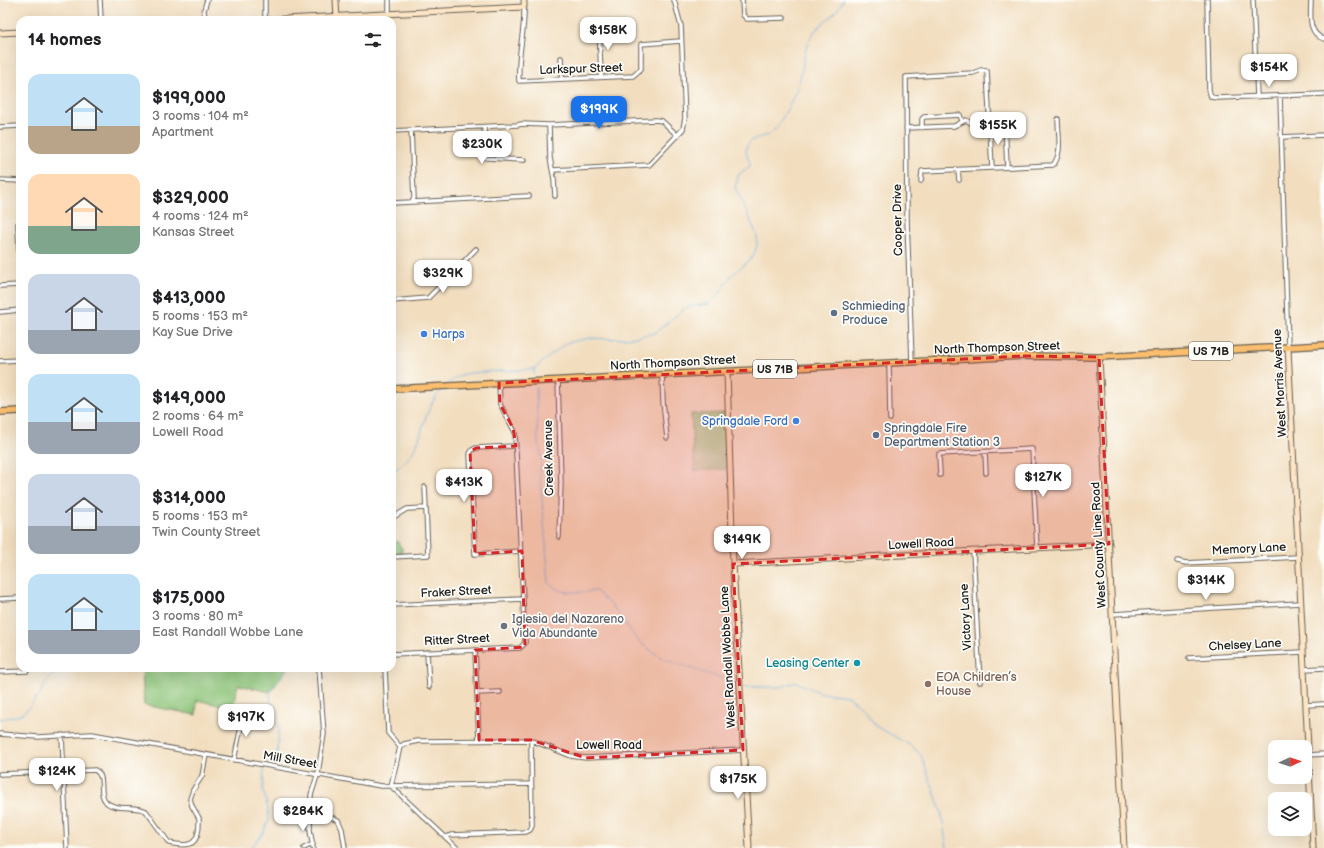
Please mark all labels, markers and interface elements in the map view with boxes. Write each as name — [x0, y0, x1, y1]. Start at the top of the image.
pin: $158K — [580, 17, 636, 51]
text: $158K — [589, 22, 627, 38]
icon: filters — [362, 29, 384, 51]
text: 14 homes — [28, 30, 101, 50]
pin: $154K — [1241, 54, 1297, 88]
text: $154K — [1250, 59, 1288, 75]
street label: Larkspur Street — [539, 60, 623, 78]
text: $199,000 — [152, 88, 226, 108]
icon: home — [60, 90, 108, 138]
pin: $199K — [571, 96, 627, 130]
text: $199K — [580, 101, 618, 117]
text: 3 rooms · 104 m² — [152, 108, 249, 124]
pin: $155K — [970, 112, 1026, 146]
text: $155K — [979, 117, 1017, 133]
text: Apartment — [152, 124, 213, 140]
pin: $230K — [454, 131, 510, 165]
text: $230K — [462, 136, 502, 152]
street label: Cooper Drive — [890, 184, 906, 256]
text: $329,000 — [152, 188, 229, 208]
icon: home — [60, 190, 108, 238]
text: 4 rooms · 124 m² — [152, 208, 249, 224]
text: Kansas Street — [152, 224, 234, 240]
pin: $329K — [415, 260, 471, 294]
text: $329K — [423, 265, 463, 281]
text: $413,000 — [152, 288, 226, 308]
icon: home — [60, 290, 108, 338]
place label: Schmieding Produce — [842, 299, 906, 328]
text: 5 rooms · 153 m² — [152, 308, 248, 324]
marker: Schmieding Produce — [829, 308, 839, 318]
text: Kay Sue Drive — [152, 324, 233, 340]
place label: Harps — [432, 327, 465, 342]
marker: Harps — [419, 329, 429, 339]
street label: West Morris Avenue — [1270, 329, 1290, 437]
street label: North Thompson Street — [934, 338, 1061, 358]
road number: US 71B — [1189, 342, 1233, 360]
street label: North Thompson Street — [610, 352, 737, 374]
road number: US 71B — [753, 360, 797, 378]
text: $149,000 — [152, 388, 226, 408]
icon: home — [60, 390, 108, 438]
text: 2 rooms · 64 m² — [152, 408, 244, 424]
place label: Springdale Ford — [702, 414, 788, 429]
marker: Springdale Ford — [791, 416, 801, 426]
street label: Creek Avenue — [541, 420, 557, 496]
place label: Springdale Fire Department Station 3 — [884, 421, 1000, 450]
text: Lowell Road — [152, 424, 223, 440]
marker: Springdale Fire Department Station 3 — [871, 430, 881, 440]
pin: $127K — [1015, 464, 1071, 498]
pin: $413K — [436, 469, 492, 503]
text: $127K — [1024, 469, 1062, 485]
text: $413K — [445, 474, 483, 490]
street label: West County Line Road — [1088, 481, 1110, 608]
text: $314,000 — [152, 488, 226, 508]
icon: home — [60, 490, 108, 538]
text: 5 rooms · 153 m² — [152, 508, 248, 524]
text: Twin County Street — [152, 524, 260, 540]
pin: $149K — [714, 526, 770, 560]
text: $149K — [723, 531, 761, 547]
street label: Lowell Road — [888, 535, 954, 553]
street label: Memory Lane — [1212, 540, 1286, 558]
pin: $314K — [1178, 567, 1234, 601]
text: $314K — [1187, 572, 1225, 588]
street label: Fraker Street — [420, 583, 492, 601]
street label: Victory Lane — [957, 583, 975, 651]
street label: West Randall Wobbe Lane — [717, 586, 739, 728]
text: $175,000 — [152, 588, 225, 608]
icon: home — [60, 590, 108, 638]
text: 3 rooms · 80 m² — [152, 608, 243, 624]
place label: Iglesia del Nazareno Vida Abundante — [512, 612, 624, 641]
marker: Iglesia del Nazareno Vida Abundante — [499, 621, 509, 631]
text: East Randall Wobbe Lane — [152, 624, 303, 640]
street label: Ritter Street — [424, 631, 491, 649]
street label: Chelsey Lane — [1208, 636, 1282, 654]
place label: Leasing Center — [766, 656, 850, 671]
marker: Leasing Center — [852, 658, 862, 668]
place label: EOA Children’s House — [936, 670, 1017, 699]
marker: EOA Children’s House — [923, 679, 933, 689]
pin: $197K — [218, 704, 274, 738]
text: $197K — [227, 709, 265, 725]
street label: Lowell Road — [576, 738, 642, 753]
north arrow — [1268, 740, 1312, 784]
map controls — [1268, 740, 1312, 836]
street label: Mill Street — [262, 748, 318, 772]
pin: $124K — [29, 758, 85, 792]
text: $124K — [38, 763, 76, 779]
pin: $175K — [710, 766, 766, 800]
text: $175K — [719, 771, 757, 787]
button: layers — [1268, 792, 1312, 836]
pin: $284K — [275, 798, 331, 832]
text: $284K — [283, 803, 323, 819]

